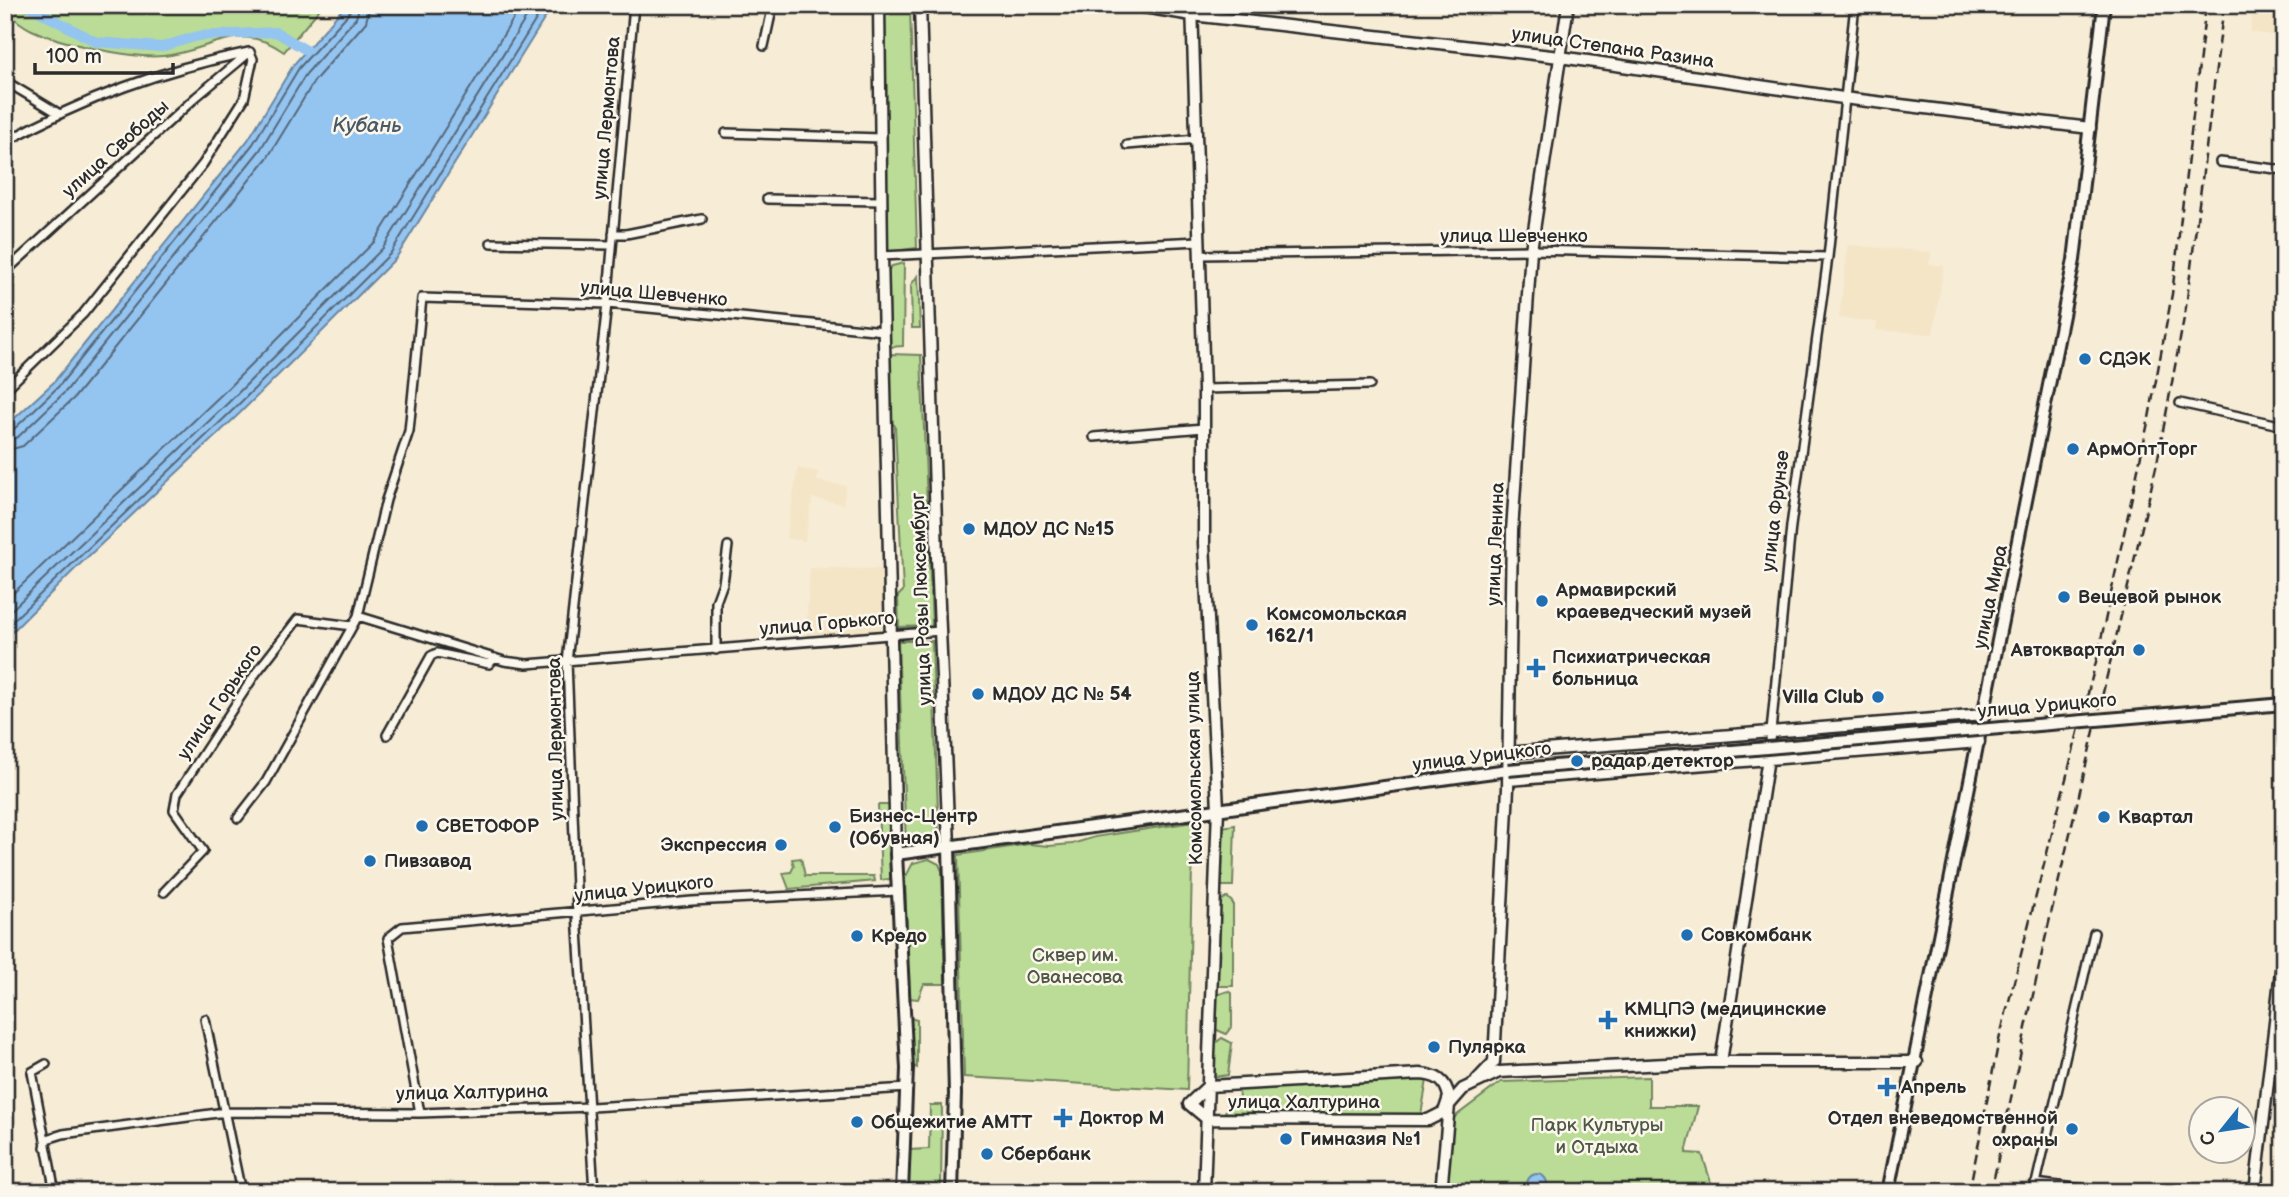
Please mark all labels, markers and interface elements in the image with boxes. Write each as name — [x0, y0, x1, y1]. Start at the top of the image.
street label: улица Степана Разина — [1510, 22, 1716, 74]
scale bar — [35, 32, 173, 76]
street label: улица Лермонтова — [588, 35, 626, 201]
text: 100 m — [46, 44, 102, 69]
street label: улица Свободы — [58, 95, 174, 203]
water label: Кубань — [332, 113, 402, 138]
street label: улица Шевченко — [1440, 225, 1588, 248]
street label: улица Шевченко — [580, 276, 729, 312]
place label: СДЭК — [2099, 348, 2151, 371]
marker: СДЭК — [2077, 351, 2093, 367]
place label: АрмОптТорг — [2086, 438, 2198, 461]
marker: АрмОптТорг — [2065, 441, 2081, 457]
street label: улица Фрунзе — [1757, 448, 1795, 573]
street label: улица Ленина — [1482, 482, 1510, 606]
street label: улица Розы Люксембург — [907, 492, 937, 706]
place label: МДОУ ДС №15 — [983, 518, 1114, 541]
marker: МДОУ ДС №15 — [961, 521, 977, 537]
street label: улица Мира — [1969, 543, 2013, 651]
place label: Армавирский краеведческий музей — [1555, 579, 1752, 624]
place label: Вещевой рынок — [2078, 586, 2222, 609]
marker: Вещевой рынок — [2056, 589, 2072, 605]
marker: Армавирский краеведческий музей — [1534, 593, 1550, 609]
place label: Комсомольская 162/1 — [1266, 603, 1407, 648]
street label: улица Горького — [759, 607, 895, 641]
marker: Комсомольская 162/1 — [1244, 617, 1260, 633]
place label: Автоквартал — [2010, 639, 2125, 662]
street label: улица Горького — [173, 640, 267, 764]
marker: Автоквартал — [2131, 642, 2147, 658]
place label: Психиатрическая больница — [1552, 646, 1711, 691]
street label: улица Лермонтова — [543, 657, 569, 821]
marker: Психиатрическая больница — [1526, 658, 1546, 678]
street label: Комсомольская улица — [1182, 670, 1208, 866]
place label: МДОУ ДС № 54 — [992, 683, 1132, 706]
marker: МДОУ ДС № 54 — [970, 686, 986, 702]
place label: Villa Club — [1782, 686, 1864, 709]
street label: улица Урицкого — [1977, 688, 2117, 724]
marker: Villa Club — [1870, 689, 1886, 705]
street label: улица Урицкого — [1412, 737, 1553, 777]
place label: радар детектор — [1591, 750, 1735, 773]
marker: радар детектор — [1569, 753, 1585, 769]
place label: Бизнес-Центр (Обувная) — [849, 805, 978, 850]
place label: Квартал — [2118, 806, 2193, 829]
marker: Квартал — [2096, 809, 2112, 825]
place label: СВЕТОФОР — [436, 815, 540, 838]
marker: СВЕТОФОР — [414, 818, 430, 834]
marker: Бизнес-Центр (Обувная) — [827, 819, 843, 835]
place label: Экспрессия — [661, 834, 767, 857]
marker: Экспрессия — [773, 837, 789, 853]
place label: Пивзавод — [384, 850, 472, 873]
marker: Пивзавод — [362, 853, 378, 869]
street label: улица Урицкого — [574, 870, 714, 908]
place label: Совкомбанк — [1701, 924, 1812, 947]
place label: Кредо — [871, 925, 927, 948]
marker: Совкомбанк — [1679, 927, 1695, 943]
marker: Кредо — [849, 928, 865, 944]
park label: Сквер им. Ованесова — [1027, 944, 1123, 989]
place label: КМЦПЭ (медицинские книжки) — [1624, 998, 1827, 1043]
marker: КМЦПЭ (медицинские книжки) — [1598, 1010, 1618, 1030]
place label: Пулярка — [1448, 1036, 1526, 1059]
marker: Пулярка — [1426, 1039, 1442, 1055]
place label: Апрель — [1900, 1076, 1966, 1099]
marker: Апрель — [1879, 1079, 1895, 1095]
street label: улица Халтурина — [396, 1080, 548, 1106]
street label: улица Халтурина — [1228, 1091, 1380, 1114]
north arrow — [2188, 1096, 2258, 1166]
place label: Доктор М — [1079, 1107, 1165, 1130]
place label: Отдел вневедомственной охраны — [1828, 1107, 2058, 1152]
marker: Доктор М — [1053, 1108, 1073, 1128]
place label: Общежитие АМТТ — [871, 1111, 1033, 1134]
marker: Общежитие АМТТ — [849, 1114, 865, 1130]
park label: Парк Культуры и Отдыха — [1531, 1114, 1663, 1159]
marker: Отдел вневедомственной охраны — [2064, 1121, 2080, 1137]
text: С — [2195, 1126, 2222, 1149]
place label: Гимназия №1 — [1300, 1128, 1421, 1151]
marker: Гимназия №1 — [1278, 1131, 1294, 1147]
place label: Сбербанк — [1001, 1143, 1091, 1166]
marker: Сбербанк — [979, 1146, 995, 1162]

